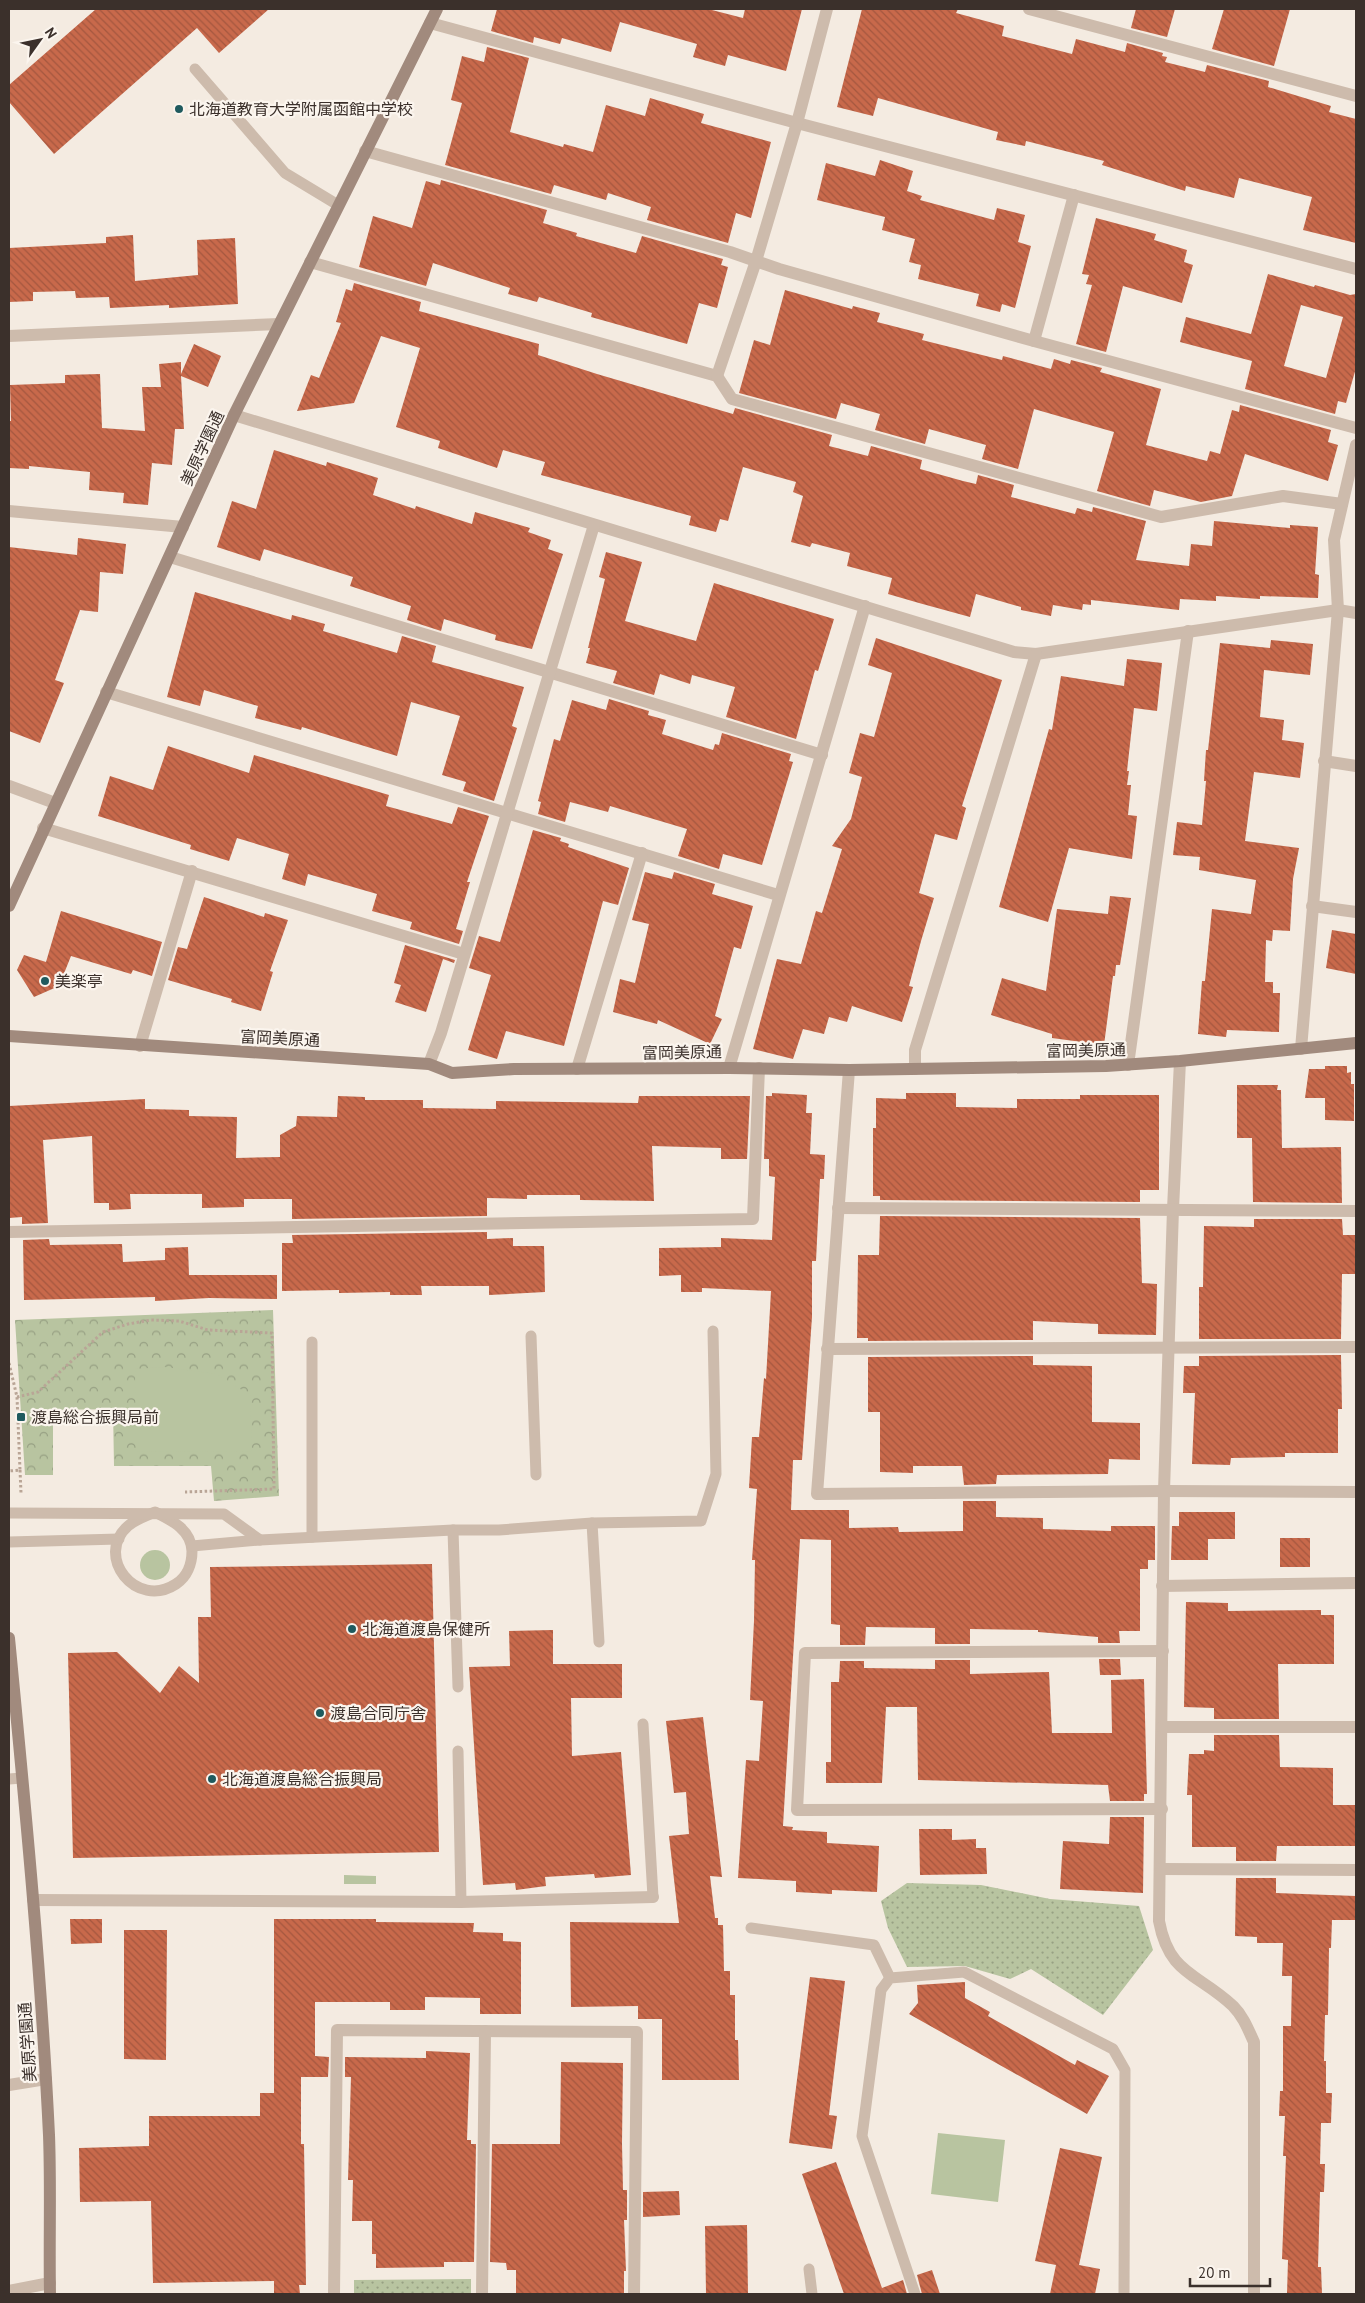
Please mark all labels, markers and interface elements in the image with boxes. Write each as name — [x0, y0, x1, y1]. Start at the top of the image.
north arrow — [15, 15, 65, 65]
text: N — [41, 24, 61, 42]
place label: 北海道教育大学附属函館中学校 — [189, 99, 413, 119]
marker: 北海道教育大学附属函館中学校 — [173, 103, 185, 115]
street label: 美原学園通 — [176, 408, 228, 488]
place label: 美楽亭 — [55, 971, 103, 991]
marker: 美楽亭 — [39, 975, 51, 987]
street label: 富岡美原通 — [240, 1026, 320, 1050]
street label: 富岡美原通 — [1046, 1039, 1126, 1061]
street label: 富岡美原通 — [642, 1041, 722, 1063]
place label: 渡島総合振興局前 — [31, 1407, 159, 1427]
marker: 渡島総合振興局前 — [15, 1411, 27, 1423]
place label: 北海道渡島保健所 — [362, 1619, 490, 1639]
marker: 北海道渡島保健所 — [346, 1623, 358, 1635]
place label: 渡島合同庁舎 — [330, 1703, 426, 1723]
marker: 渡島合同庁舎 — [314, 1707, 326, 1719]
place label: 北海道渡島総合振興局 — [222, 1769, 382, 1789]
marker: 北海道渡島総合振興局 — [206, 1773, 218, 1785]
street label: 美原学園通 — [14, 2001, 40, 2083]
scale bar — [1190, 2256, 1270, 2288]
text: 20 m — [1198, 2263, 1231, 2282]

